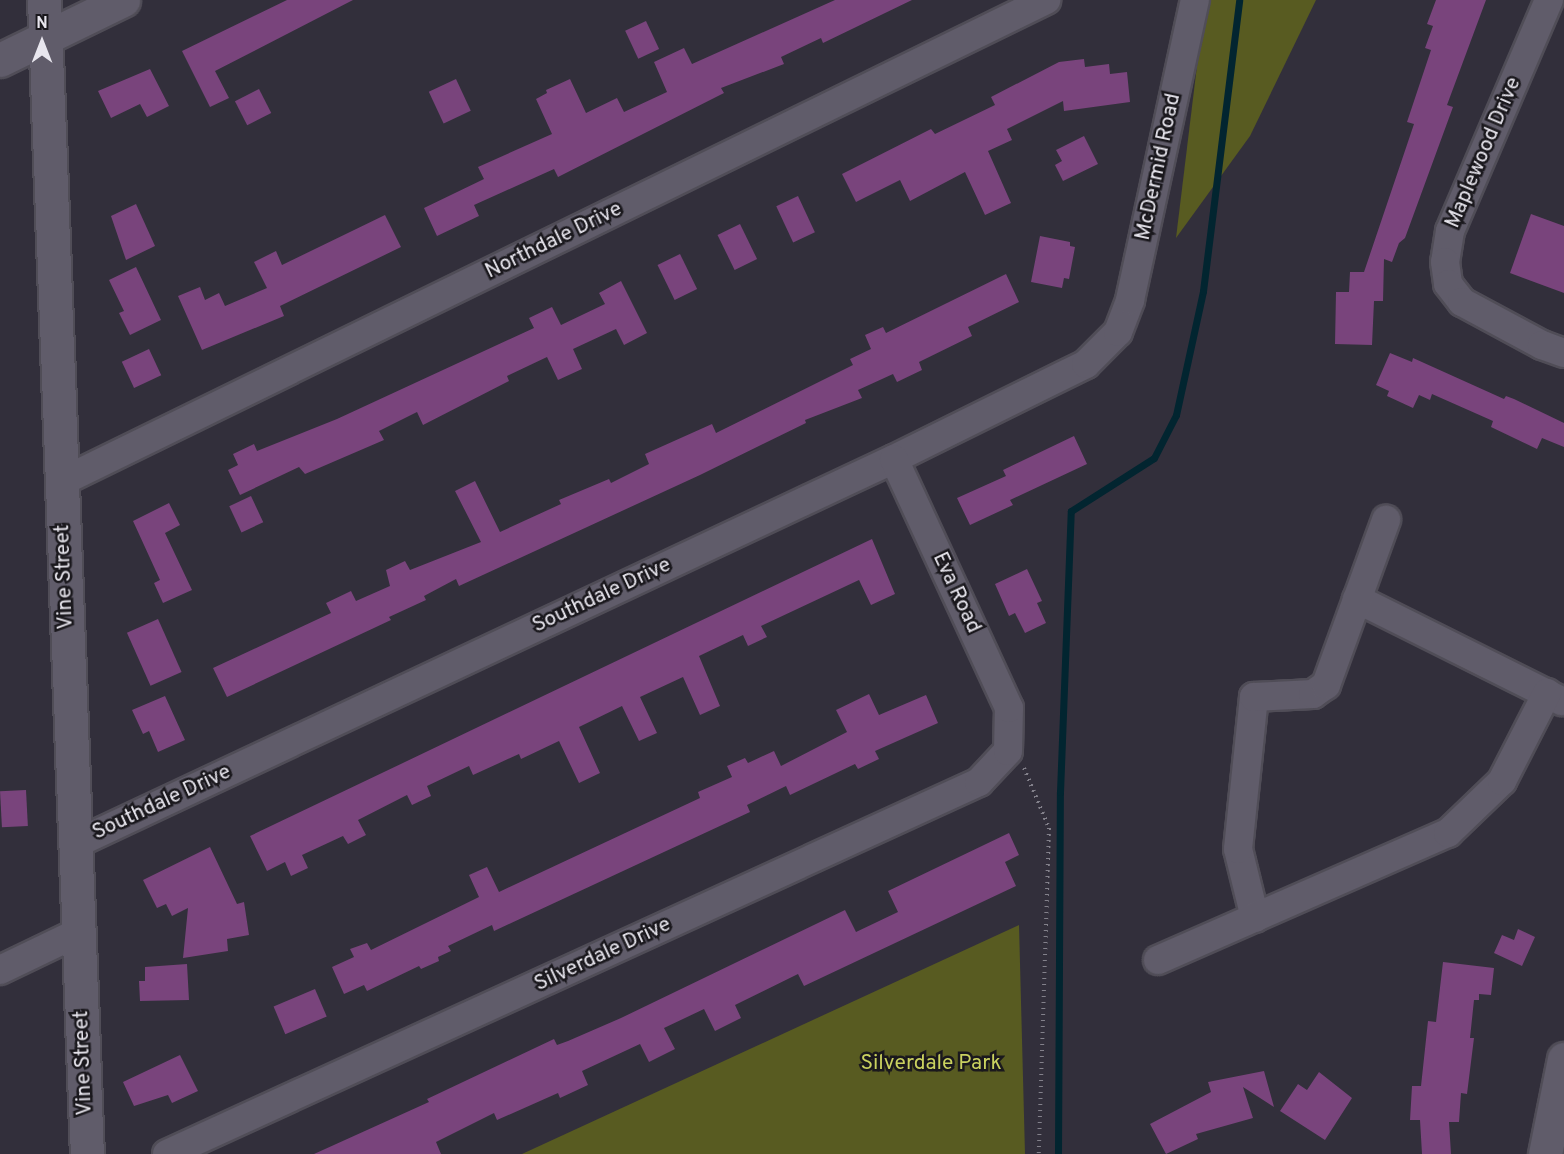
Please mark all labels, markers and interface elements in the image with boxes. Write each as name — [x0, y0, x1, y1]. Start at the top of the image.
north arrow — [12, 12, 72, 72]
text: N — [36, 14, 48, 34]
street label: Maplewood Drive — [1441, 74, 1527, 232]
street label: McDermid Road — [1131, 91, 1187, 243]
street label: Northdale Drive — [482, 197, 626, 285]
street label: Vine Street — [51, 524, 79, 630]
street label: Eva Road — [926, 549, 986, 637]
street label: Southdale Drive — [529, 553, 675, 639]
street label: Southdale Drive — [89, 760, 235, 846]
street label: Silverdale Drive — [531, 912, 675, 998]
street label: Vine Street — [70, 1010, 98, 1116]
park label: Silverdale Park — [860, 1051, 1002, 1077]

